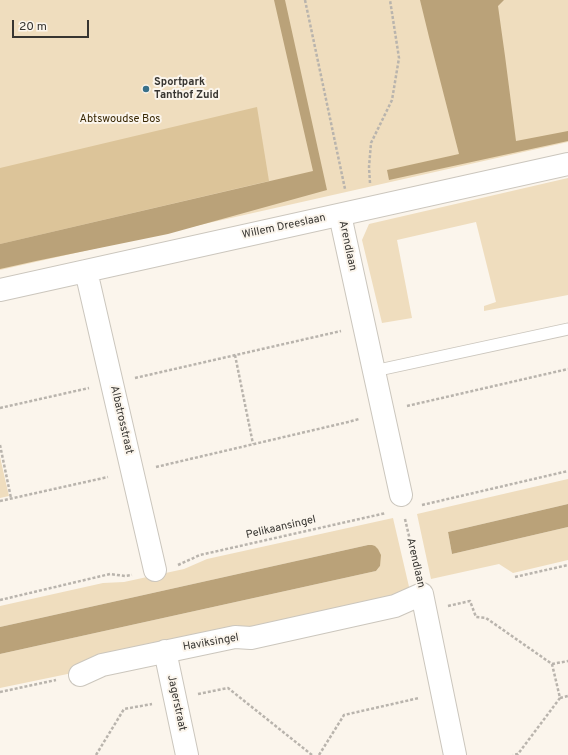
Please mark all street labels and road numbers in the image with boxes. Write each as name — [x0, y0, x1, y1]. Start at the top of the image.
street label: Willem Dreeslaan — [241, 212, 327, 242]
street label: Arendlaan — [335, 220, 359, 272]
street label: Albatrosstraat — [107, 385, 135, 455]
street label: Pelikaansingel — [245, 514, 317, 542]
street label: Arendlaan — [403, 537, 427, 589]
street label: Haviksingel — [182, 632, 240, 654]
street label: Jagerstraat — [164, 674, 188, 732]

